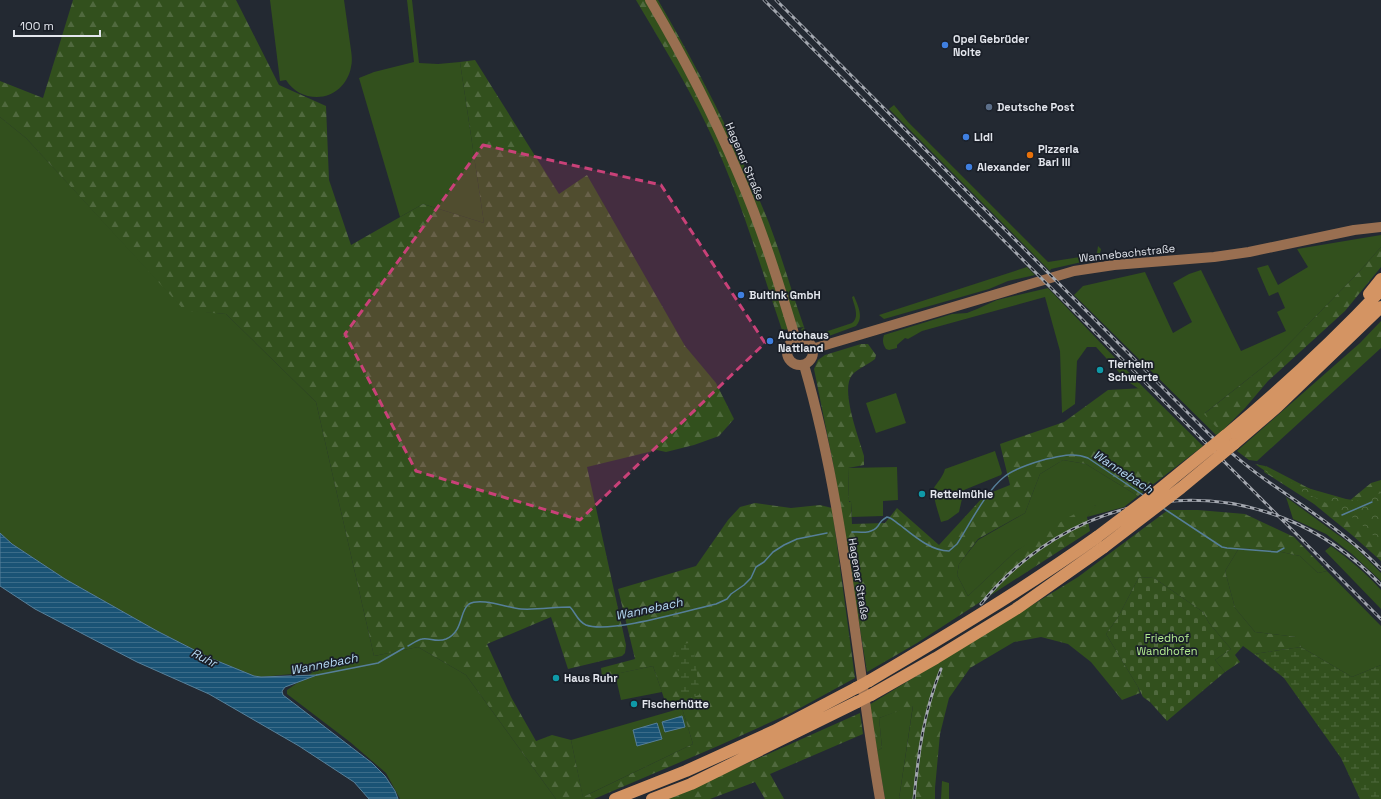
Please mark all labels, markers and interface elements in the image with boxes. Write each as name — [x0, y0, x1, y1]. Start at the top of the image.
scale bar — [14, 12, 100, 38]
text: 100 m — [20, 18, 54, 34]
place label: Opel Gebrüder Nolte — [953, 32, 1030, 59]
marker: Opel Gebrüder Nolte — [940, 40, 950, 50]
place label: Deutsche Post — [997, 100, 1075, 114]
marker: Deutsche Post — [984, 102, 994, 112]
street label: Hagener Straße — [722, 120, 768, 202]
place label: Lidl — [974, 130, 993, 144]
marker: Lidl — [961, 132, 971, 142]
place label: Pizzeria Bari III — [1038, 142, 1080, 169]
marker: Pizzeria Bari III — [1025, 150, 1035, 160]
place label: Alexander — [977, 160, 1031, 174]
marker: Alexander — [964, 162, 974, 172]
street label: Wannebachstraße — [1078, 241, 1176, 265]
place label: Bultink GmbH — [749, 288, 821, 302]
marker: Bultink GmbH — [736, 290, 746, 300]
place label: Autohaus Nattland — [778, 328, 829, 355]
marker: Autohaus Nattland — [765, 336, 775, 346]
place label: Tierheim Schwerte — [1108, 357, 1158, 384]
marker: Tierheim Schwerte — [1095, 365, 1105, 375]
water label: Wannebach — [1090, 447, 1156, 498]
place label: Rettelmühle — [930, 487, 993, 501]
marker: Rettelmühle — [917, 489, 927, 499]
street label: Hagener Straße — [846, 537, 872, 621]
water label: Wannebach — [614, 594, 685, 624]
park label: Friedhof Wandhofen — [1137, 631, 1197, 658]
water label: Ruhr — [188, 645, 221, 672]
water label: Wannebach — [289, 650, 360, 678]
place label: Haus Ruhr — [564, 671, 618, 685]
marker: Haus Ruhr — [551, 673, 561, 683]
place label: Fischerhütte — [642, 697, 709, 711]
marker: Fischerhütte — [629, 699, 639, 709]

